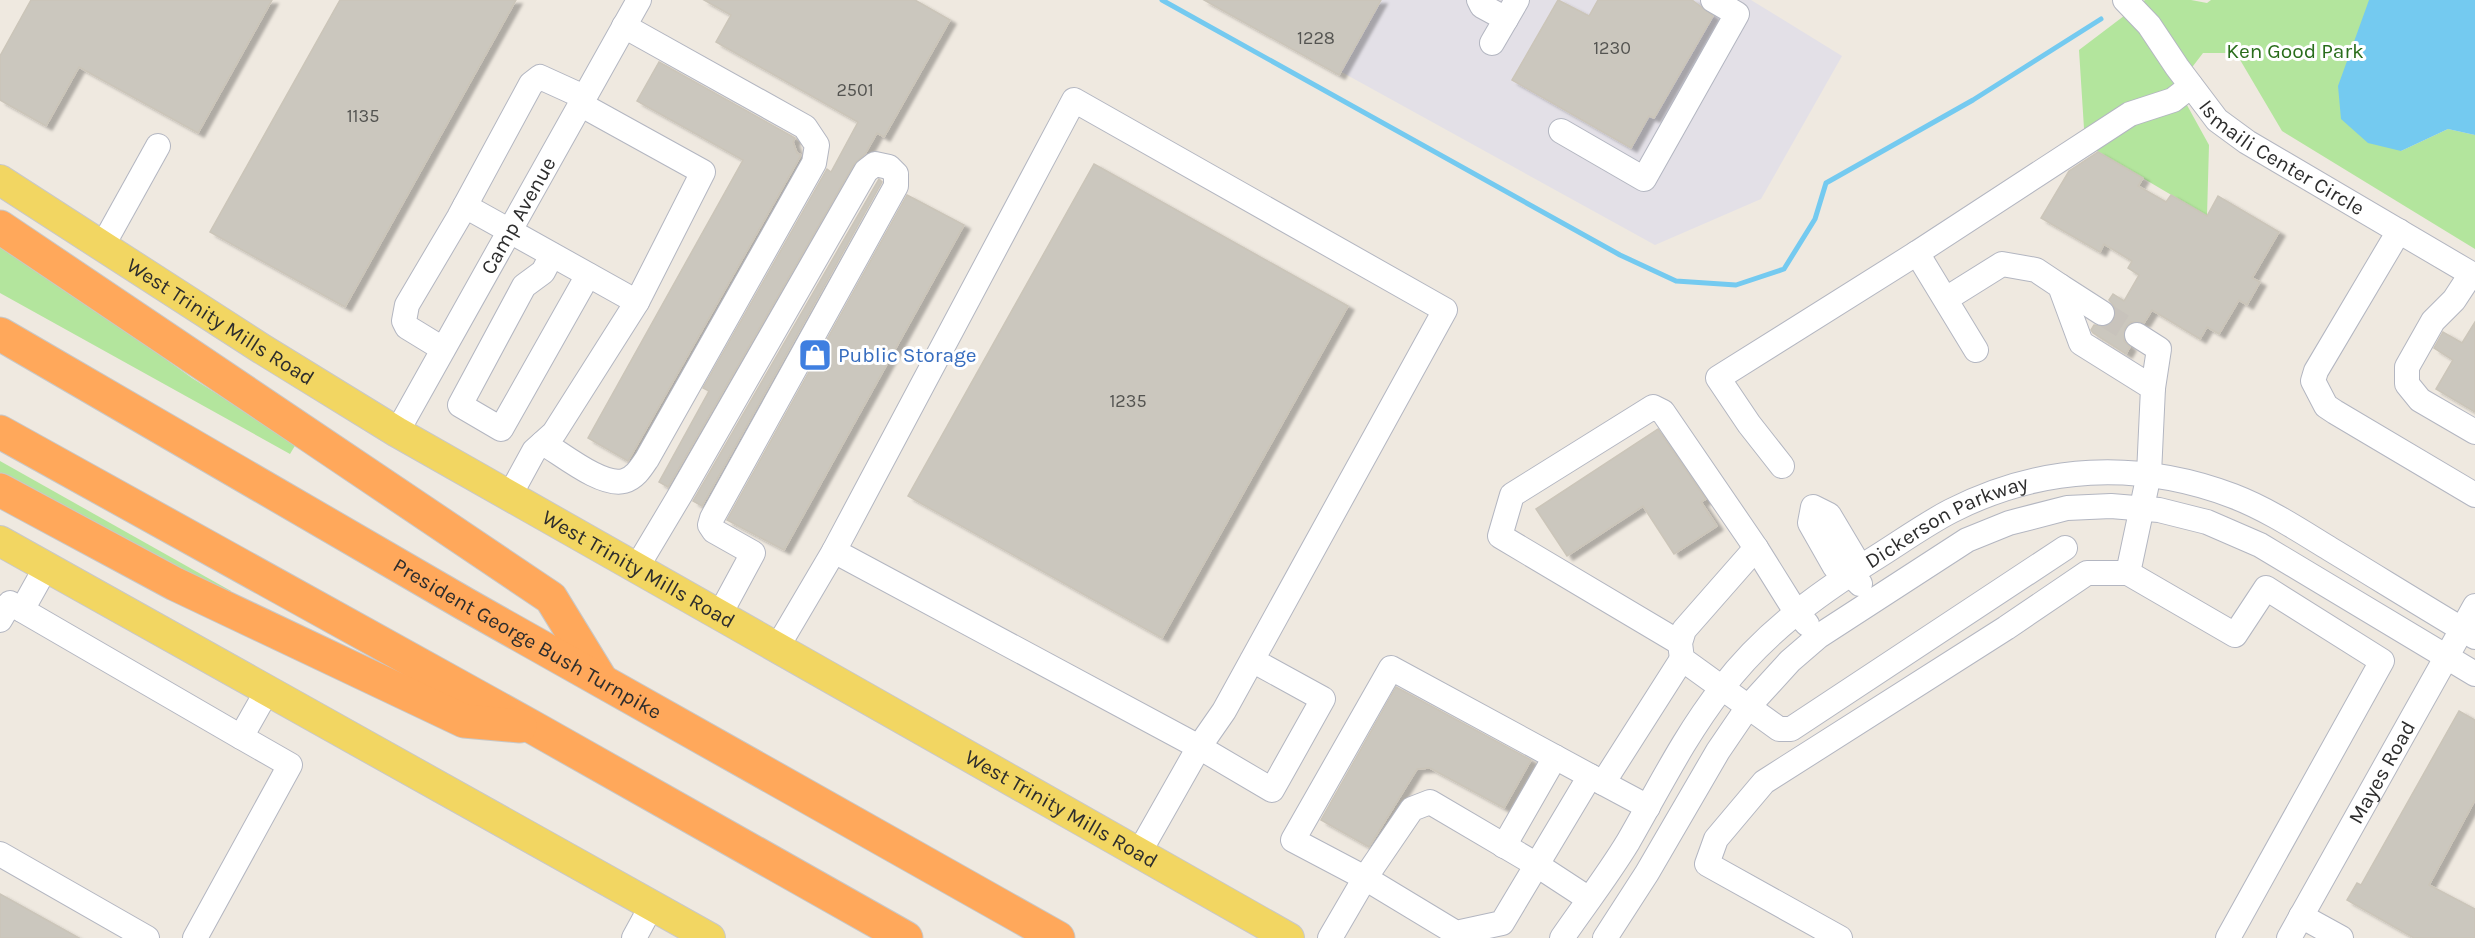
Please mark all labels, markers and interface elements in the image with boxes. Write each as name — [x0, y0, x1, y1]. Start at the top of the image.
house number: 1228 — [1297, 27, 1335, 49]
house number: 1230 — [1593, 37, 1631, 59]
park label: Ken Good Park — [2226, 39, 2364, 63]
house number: 2501 — [836, 79, 874, 101]
street label: Ismaili Center Circle — [2194, 95, 2369, 220]
house number: 1135 — [347, 105, 379, 127]
street label: Camp Avenue — [476, 153, 561, 278]
street label: West Trinity Mills Road — [122, 253, 319, 390]
shop icon: Public Storage — [797, 337, 833, 373]
place label: Public Storage — [838, 343, 977, 367]
house number: 1235 — [1109, 390, 1147, 412]
street label: Dickerson Parkway — [1861, 470, 2031, 573]
street label: West Trinity Mills Road — [538, 505, 739, 633]
street label: President George Bush Turnpike — [389, 553, 666, 724]
street label: Mayes Road — [2343, 716, 2420, 828]
street label: West Trinity Mills Road — [961, 745, 1162, 873]

